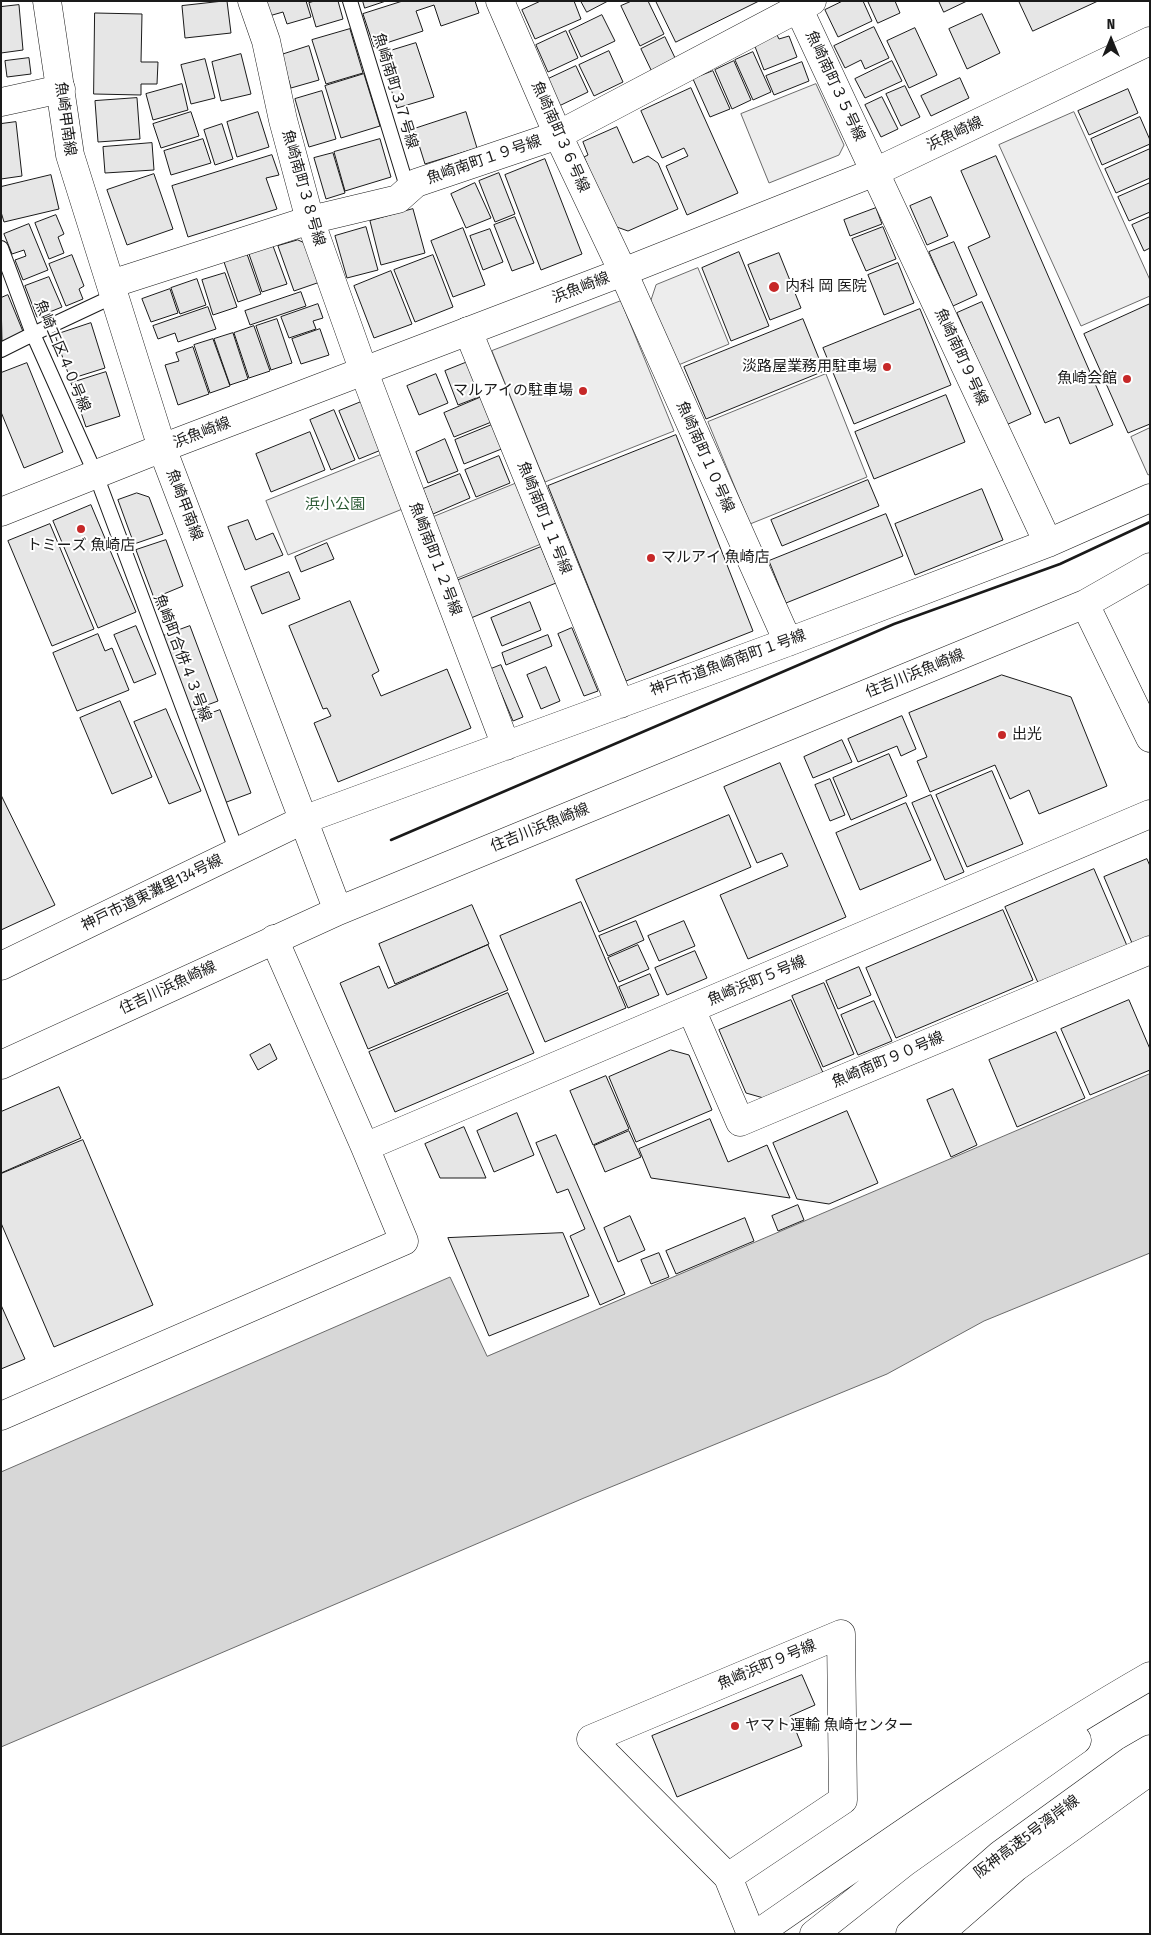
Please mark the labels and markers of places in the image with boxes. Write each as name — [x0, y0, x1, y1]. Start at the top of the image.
place label: 内科 岡 医院 — [785, 278, 867, 296]
marker: 内科 岡 医院 — [767, 280, 781, 294]
place label: 淡路屋業務用駐車場 — [742, 358, 877, 376]
marker: 淡路屋業務用駐車場 — [881, 361, 893, 373]
place label: 魚崎会館 — [1057, 370, 1117, 388]
marker: 魚崎会館 — [1121, 373, 1133, 385]
place label: マルアイの駐車場 — [453, 382, 573, 400]
marker: マルアイの駐車場 — [577, 385, 589, 397]
marker: トミーズ 魚崎店 — [75, 523, 87, 535]
place label: トミーズ 魚崎店 — [27, 537, 135, 555]
place label: マルアイ 魚崎店 — [661, 549, 770, 567]
marker: マルアイ 魚崎店 — [645, 552, 657, 564]
place label: 出光 — [1012, 726, 1042, 744]
marker: 出光 — [996, 729, 1008, 741]
place label: ヤマト運輸 魚崎センター — [745, 1717, 914, 1735]
marker: ヤマト運輸 魚崎センター — [729, 1720, 741, 1732]

